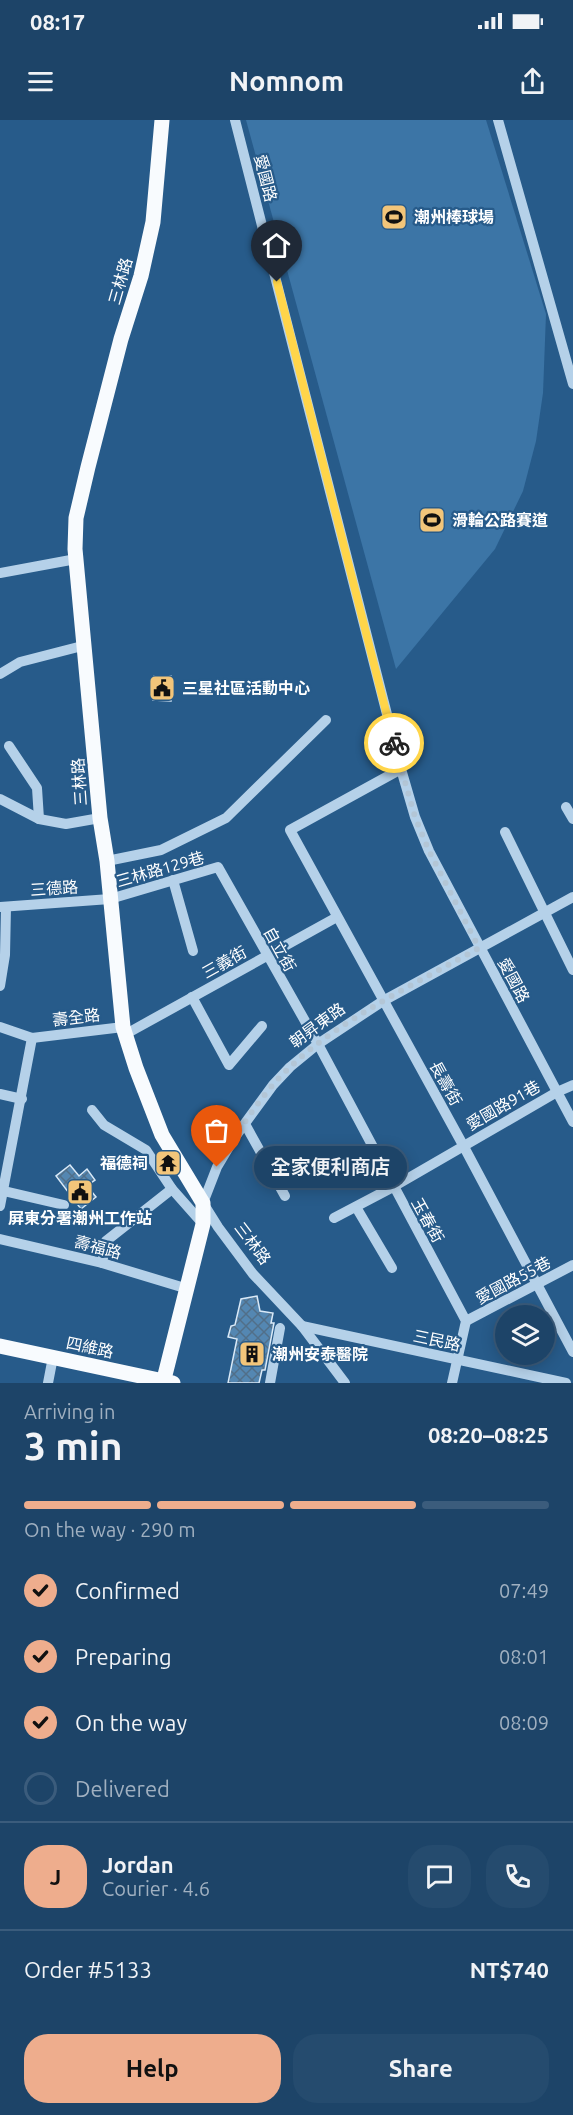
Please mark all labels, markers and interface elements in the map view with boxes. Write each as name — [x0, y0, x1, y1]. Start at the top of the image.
text: 08:17 — [30, 9, 85, 34]
icon: menu — [24, 65, 57, 98]
icon: share — [516, 65, 549, 98]
text: Nomnom — [229, 66, 344, 96]
street label: 愛國路 — [251, 153, 281, 203]
sports icon: 潮州棒球場 — [379, 202, 409, 232]
place label: 潮州棒球場 — [414, 208, 494, 226]
pin — [251, 220, 302, 282]
icon: home — [260, 229, 293, 262]
street label: 三林路 — [105, 255, 135, 307]
sports icon: 滑輪公路賽道 — [417, 505, 447, 535]
place label: 滑輪公路賽道 — [452, 511, 548, 529]
public building icon: 三星社區活動中心 — [147, 673, 177, 703]
place label: 三星社區活動中心 — [182, 679, 310, 697]
courier — [364, 713, 424, 773]
icon: bike — [378, 727, 411, 760]
street label: 三林路 — [68, 757, 90, 807]
street label: 三林路129巷 — [114, 848, 206, 890]
street label: 三德路 — [29, 877, 79, 899]
street label: 自立街 — [260, 924, 300, 974]
street label: 三義街 — [199, 942, 249, 982]
street label: 愛國路 — [495, 955, 533, 1005]
street label: 朝昇東路 — [286, 999, 348, 1051]
street label: 壽全路 — [51, 1005, 101, 1029]
street label: 長壽街 — [426, 1058, 466, 1108]
street label: 愛國路91巷 — [463, 1077, 543, 1133]
pin — [191, 1105, 242, 1167]
icon: bag — [200, 1114, 233, 1147]
callout: 全家便利商店 — [253, 1146, 406, 1188]
temple icon: 福德祠 — [153, 1148, 183, 1178]
place label: 福德祠 — [100, 1154, 148, 1172]
text: 全家便利商店 — [271, 1155, 391, 1178]
public building icon: 屏東分署潮州工作站 — [65, 1177, 95, 1207]
street label: 玉春街 — [408, 1195, 448, 1245]
place label: 屏東分署潮州工作站 — [8, 1209, 152, 1227]
street label: 三林路 — [231, 1218, 275, 1268]
street label: 壽福路 — [72, 1232, 124, 1262]
street label: 愛國路55巷 — [473, 1253, 553, 1307]
map controls — [495, 1305, 555, 1365]
button: layers — [495, 1305, 555, 1365]
street label: 三民路 — [412, 1326, 462, 1354]
street label: 四維路 — [65, 1333, 115, 1361]
building icon: 潮州安泰醫院 — [237, 1339, 267, 1369]
place label: 潮州安泰醫院 — [272, 1345, 368, 1363]
text: Arriving in — [24, 1400, 115, 1423]
text: 08:20–08:25 — [428, 1422, 549, 1447]
text: 3 min — [24, 1424, 123, 1467]
text: On the way · 290 m — [24, 1518, 196, 1541]
icon: check — [24, 1574, 57, 1607]
text: Confirmed — [75, 1578, 180, 1603]
text: 07:49 — [499, 1579, 549, 1602]
icon: check — [24, 1640, 57, 1673]
text: Preparing — [75, 1644, 172, 1669]
text: 08:01 — [499, 1645, 549, 1668]
icon: check — [24, 1706, 57, 1739]
text: On the way — [75, 1710, 187, 1735]
text: 08:09 — [499, 1711, 549, 1734]
text: Delivered — [75, 1776, 170, 1801]
button: chat — [408, 1845, 471, 1908]
button: phone — [486, 1845, 549, 1908]
text: Jordan — [102, 1852, 174, 1877]
text: J — [50, 1864, 61, 1889]
text: Courier · 4.6 — [102, 1877, 210, 1900]
text: Order #5133 — [24, 1957, 152, 1982]
text: NT$740 — [470, 1957, 549, 1982]
button: Help — [24, 2034, 281, 2103]
button: Share — [293, 2034, 549, 2103]

